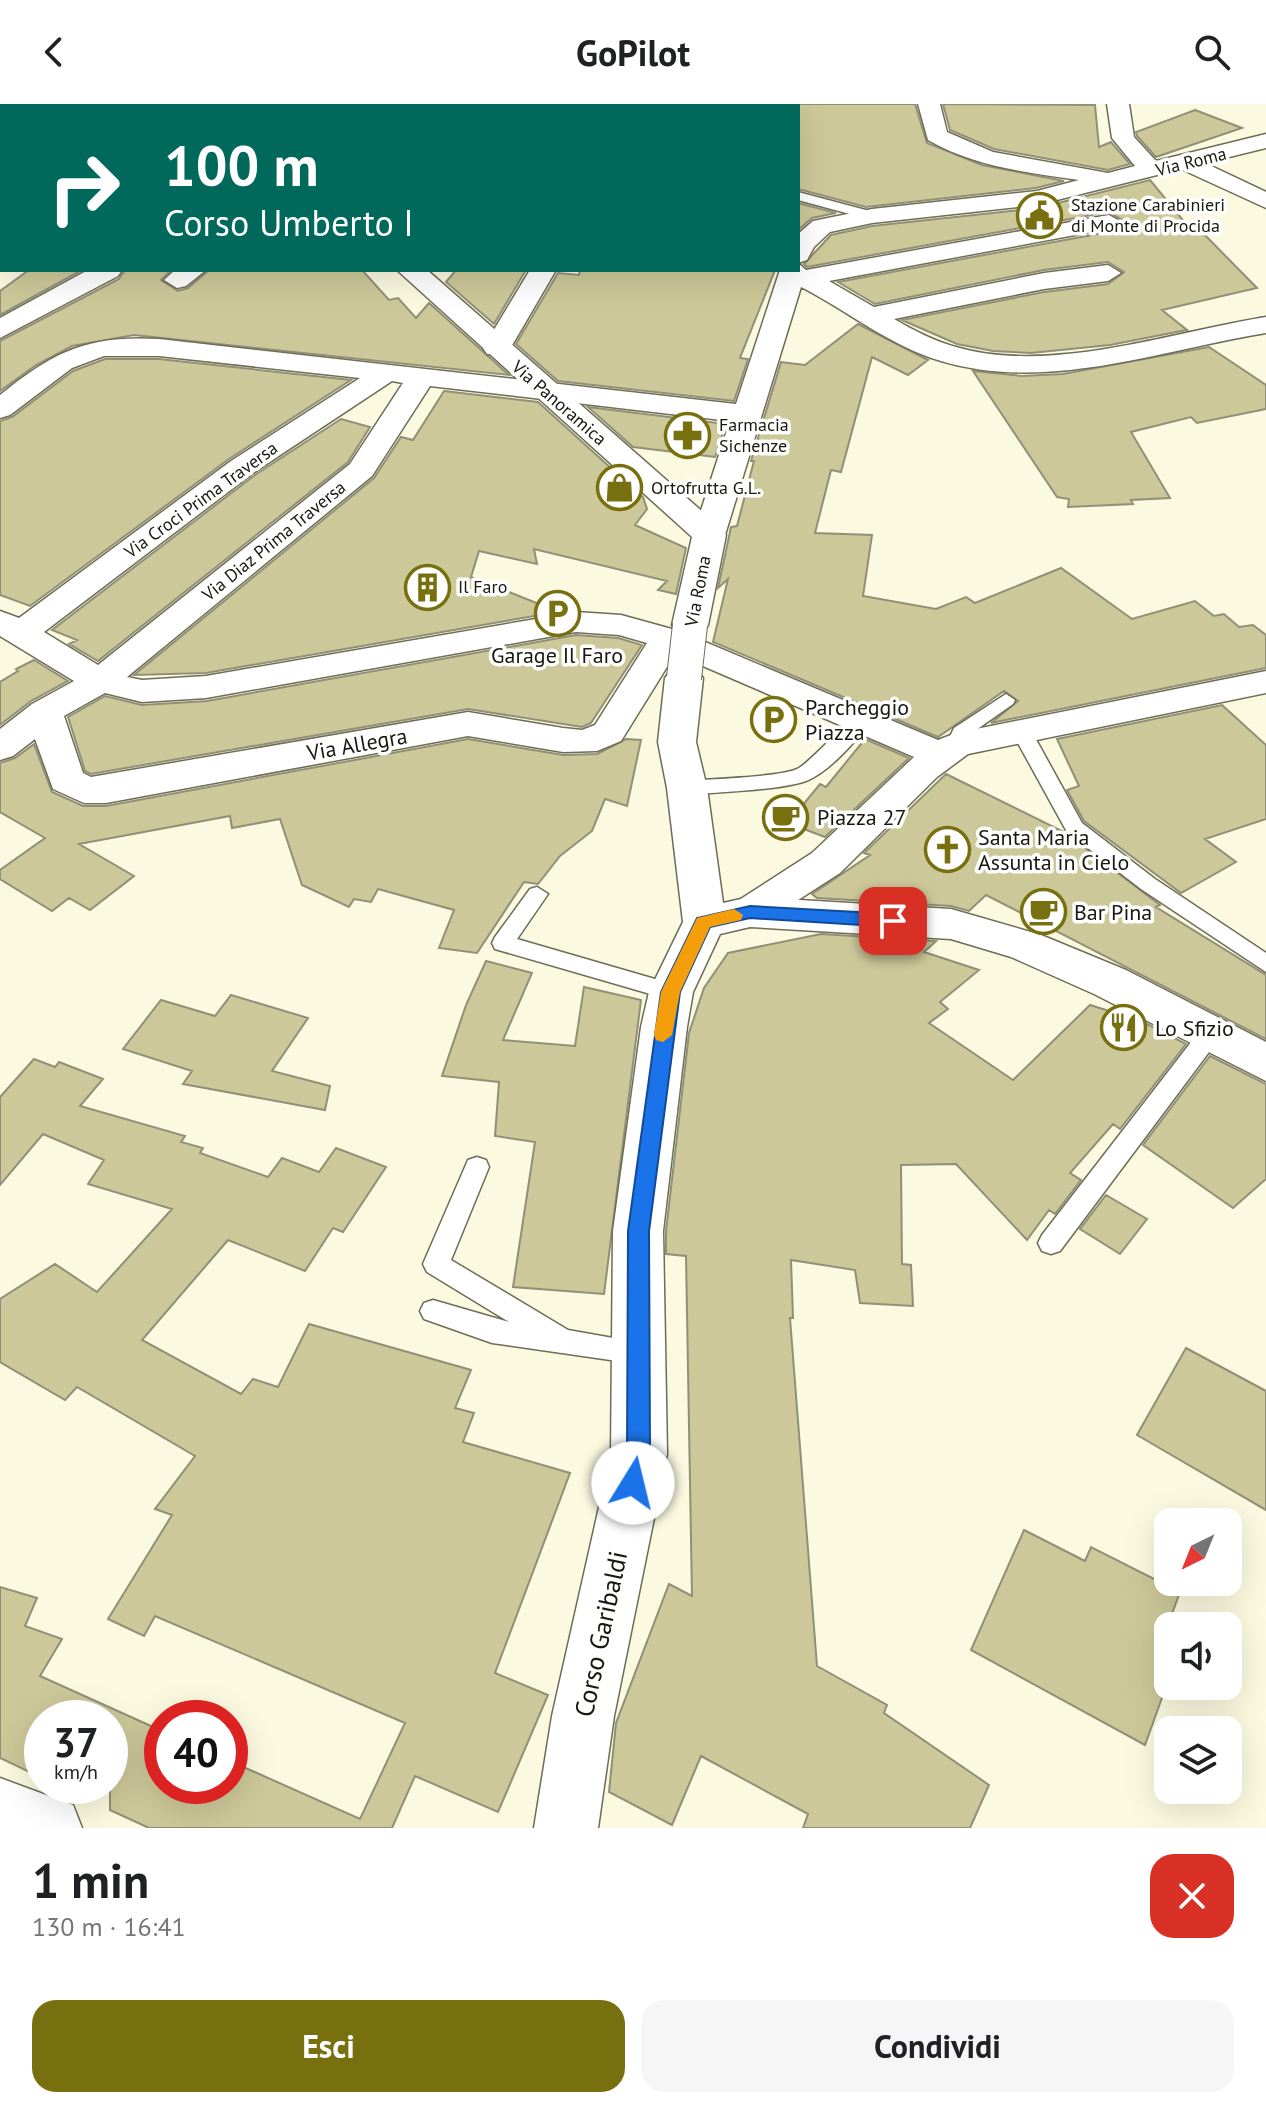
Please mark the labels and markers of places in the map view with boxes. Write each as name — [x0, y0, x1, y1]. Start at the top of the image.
public building icon: Stazione Carabinieri di Monte di Procida — [1016, 191, 1064, 239]
place label: Stazione Carabinieri di Monte di Procida — [1071, 193, 1225, 237]
pharmacy icon: Farmacia Sichenze — [664, 411, 712, 459]
place label: Farmacia Sichenze — [719, 413, 789, 457]
shop icon: Ortofrutta G.L. — [596, 464, 644, 512]
place label: Ortofrutta G.L. — [651, 476, 761, 499]
building icon: Il Faro — [403, 563, 451, 611]
place label: Il Faro — [458, 575, 507, 598]
parking icon: Garage Il Faro — [533, 590, 581, 638]
place label: Garage Il Faro — [491, 641, 623, 669]
place label: Parcheggio Piazza — [805, 693, 909, 746]
parking icon: Parcheggio Piazza — [750, 696, 798, 744]
cafe icon: Piazza 27 — [762, 793, 810, 841]
place label: Piazza 27 — [817, 803, 907, 831]
place label: Santa Maria Assunta in Cielo — [978, 823, 1129, 876]
church icon: Santa Maria Assunta in Cielo — [923, 826, 971, 874]
pin — [859, 887, 927, 955]
cafe icon: Bar Pina — [1019, 888, 1067, 936]
place label: Bar Pina — [1074, 898, 1152, 926]
restaurant icon: Lo Sfizio — [1100, 1004, 1148, 1052]
place label: Lo Sfizio — [1155, 1014, 1234, 1042]

